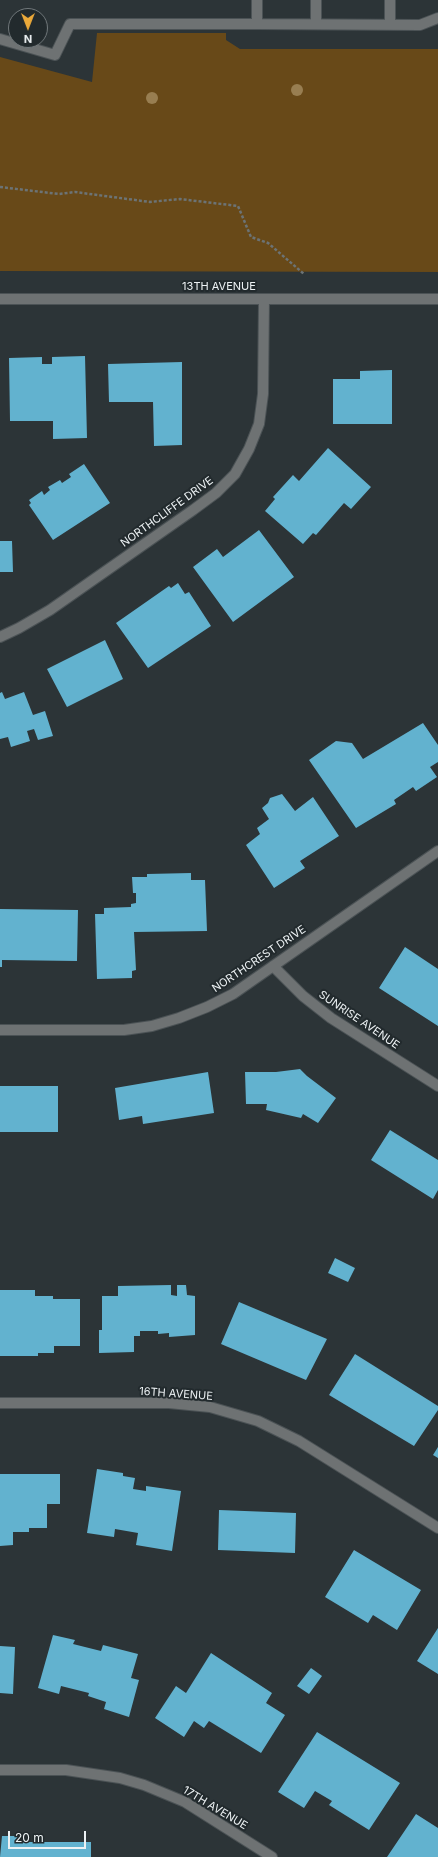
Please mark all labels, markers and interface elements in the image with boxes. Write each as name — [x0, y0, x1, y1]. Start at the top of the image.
north arrow — [8, 8, 48, 48]
text: N — [24, 32, 32, 46]
street label: 13TH AVENUE — [182, 280, 256, 294]
street label: NORTHCLIFFE DRIVE — [118, 474, 216, 550]
street label: NORTHCREST DRIVE — [210, 923, 308, 995]
street label: SUNRISE AVENUE — [316, 988, 402, 1052]
street label: 16TH AVENUE — [139, 1385, 213, 1403]
street label: 17TH AVENUE — [180, 1783, 250, 1833]
scale bar — [10, 1823, 88, 1849]
text: 20 m — [15, 1830, 44, 1845]

